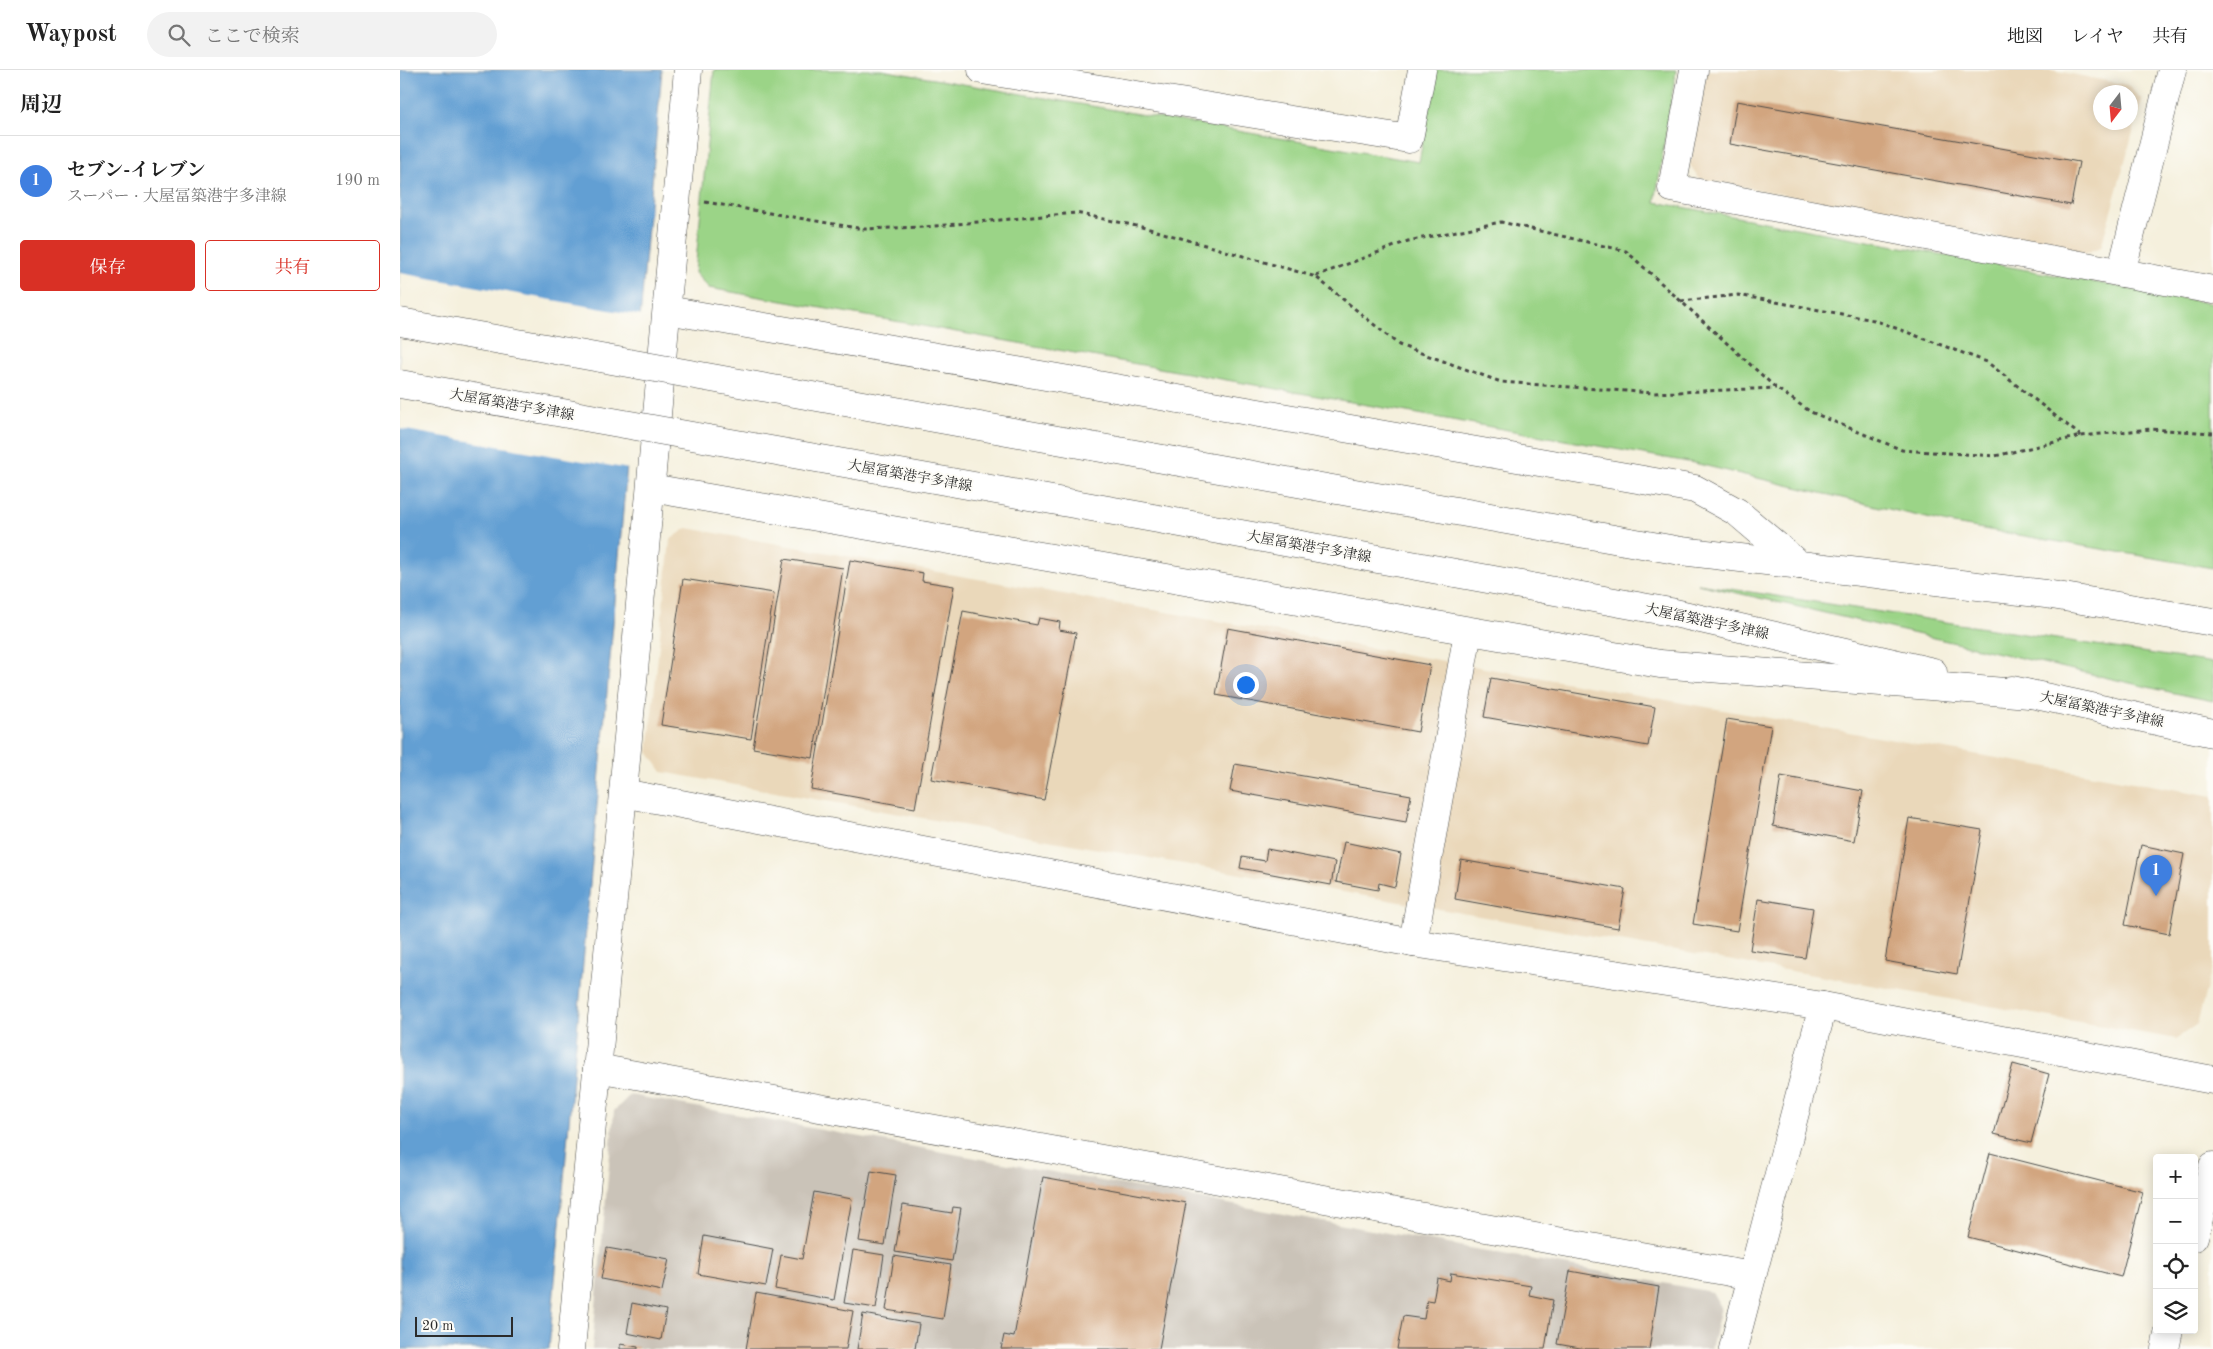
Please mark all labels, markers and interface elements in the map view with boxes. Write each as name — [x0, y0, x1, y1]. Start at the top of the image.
search box — [147, 12, 497, 57]
icon: search — [165, 21, 193, 49]
text: Waypost — [25, 23, 117, 47]
text: ここで検索 — [205, 28, 300, 47]
text: 地図 — [2007, 28, 2043, 46]
text: レイヤ — [2071, 28, 2124, 46]
text: 共有 — [2152, 28, 2188, 46]
north arrow — [2093, 85, 2138, 130]
text: 周辺 — [20, 95, 62, 116]
text: セブン-イレブン — [67, 162, 206, 181]
text: 1 — [31, 173, 41, 189]
text: 190 m — [335, 173, 380, 189]
text: スーパー · 大屋冨築港宇多津線 — [67, 189, 287, 205]
button: 保存 — [20, 240, 195, 291]
button: 共有 — [205, 240, 380, 291]
street label: 大屋冨築港宇多津線 — [449, 386, 575, 423]
street label: 大屋冨築港宇多津線 — [847, 457, 973, 494]
street label: 大屋冨築港宇多津線 — [1246, 528, 1372, 565]
street label: 大屋冨築港宇多津線 — [1644, 601, 1770, 642]
your location — [1233, 672, 1259, 698]
street label: 大屋冨築港宇多津線 — [2039, 689, 2165, 730]
pin: 1 — [2140, 855, 2172, 896]
map controls — [2153, 1154, 2198, 1334]
button: + — [2153, 1154, 2198, 1199]
button: − — [2153, 1199, 2198, 1244]
button: locate — [2153, 1244, 2198, 1289]
button: layers — [2153, 1289, 2198, 1334]
scale bar — [415, 1314, 512, 1337]
text: 20 m — [422, 1319, 453, 1333]

